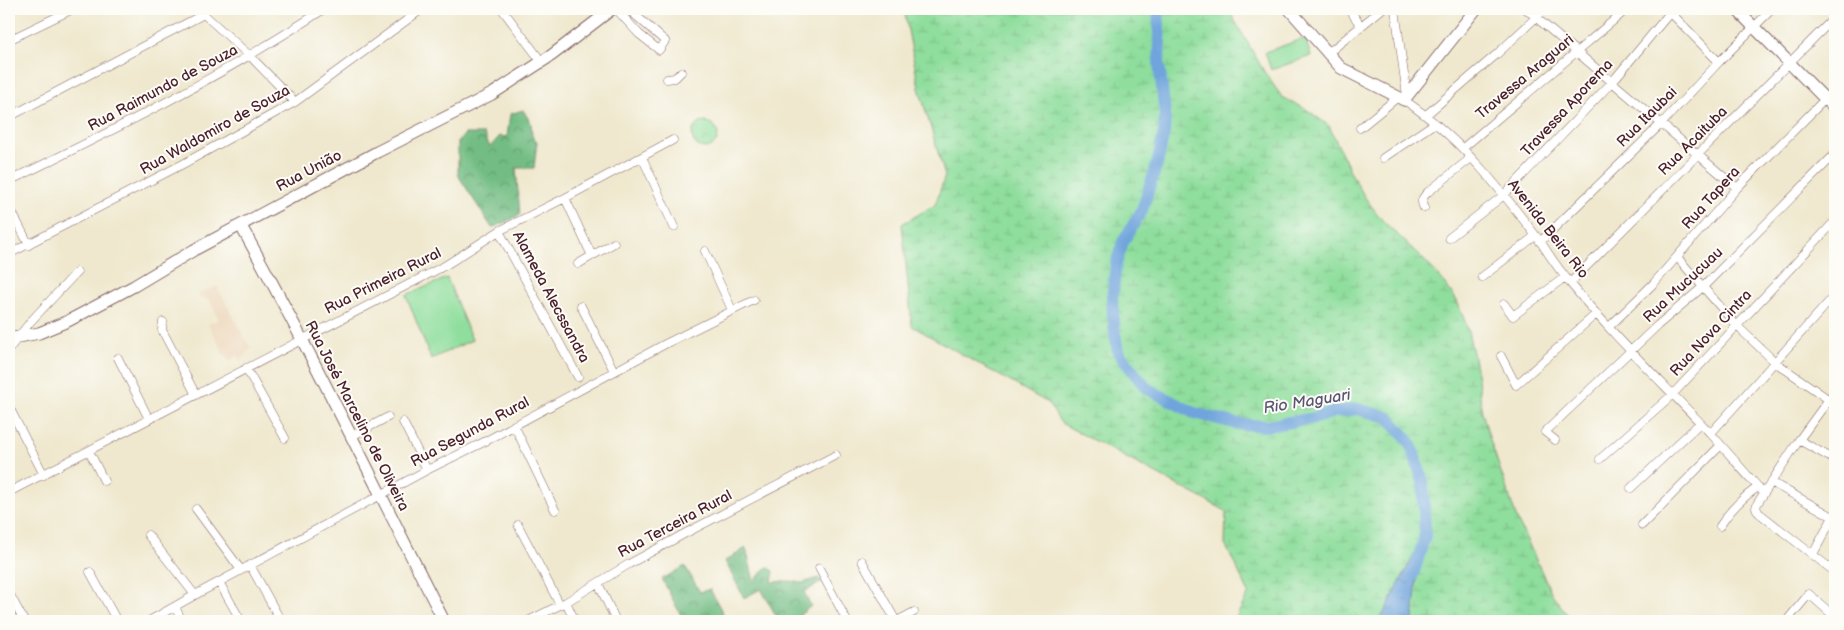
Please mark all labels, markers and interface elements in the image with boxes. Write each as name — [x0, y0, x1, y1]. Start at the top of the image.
street label: Travessa Araguari — [1472, 30, 1578, 124]
street label: Rua Raimundo de Souza — [85, 40, 241, 136]
street label: Travessa Aporema — [1517, 55, 1617, 161]
street label: Rua Waldomiro de Souza — [137, 81, 293, 179]
street label: Rua Itaubai — [1613, 83, 1681, 151]
street label: Rua Acaituba — [1654, 102, 1732, 180]
street label: Rua União — [273, 146, 345, 196]
street label: Rua Tapera — [1678, 163, 1744, 233]
street label: Avenida Beira Rio — [1503, 176, 1593, 282]
street label: Alameda Alecssandra — [508, 228, 594, 366]
street label: Rua Primeira Rural — [322, 243, 444, 319]
street label: Rua Mucucuau — [1639, 243, 1727, 327]
street label: Rua Nova Cintra — [1666, 286, 1756, 380]
street label: Rua José Marcelino de Oliveira — [301, 318, 413, 514]
water label: Rio Maguari — [1262, 386, 1353, 418]
street label: Rua Segunda Rural — [407, 393, 533, 471]
street label: Rua Terceira Rural — [615, 486, 735, 562]

